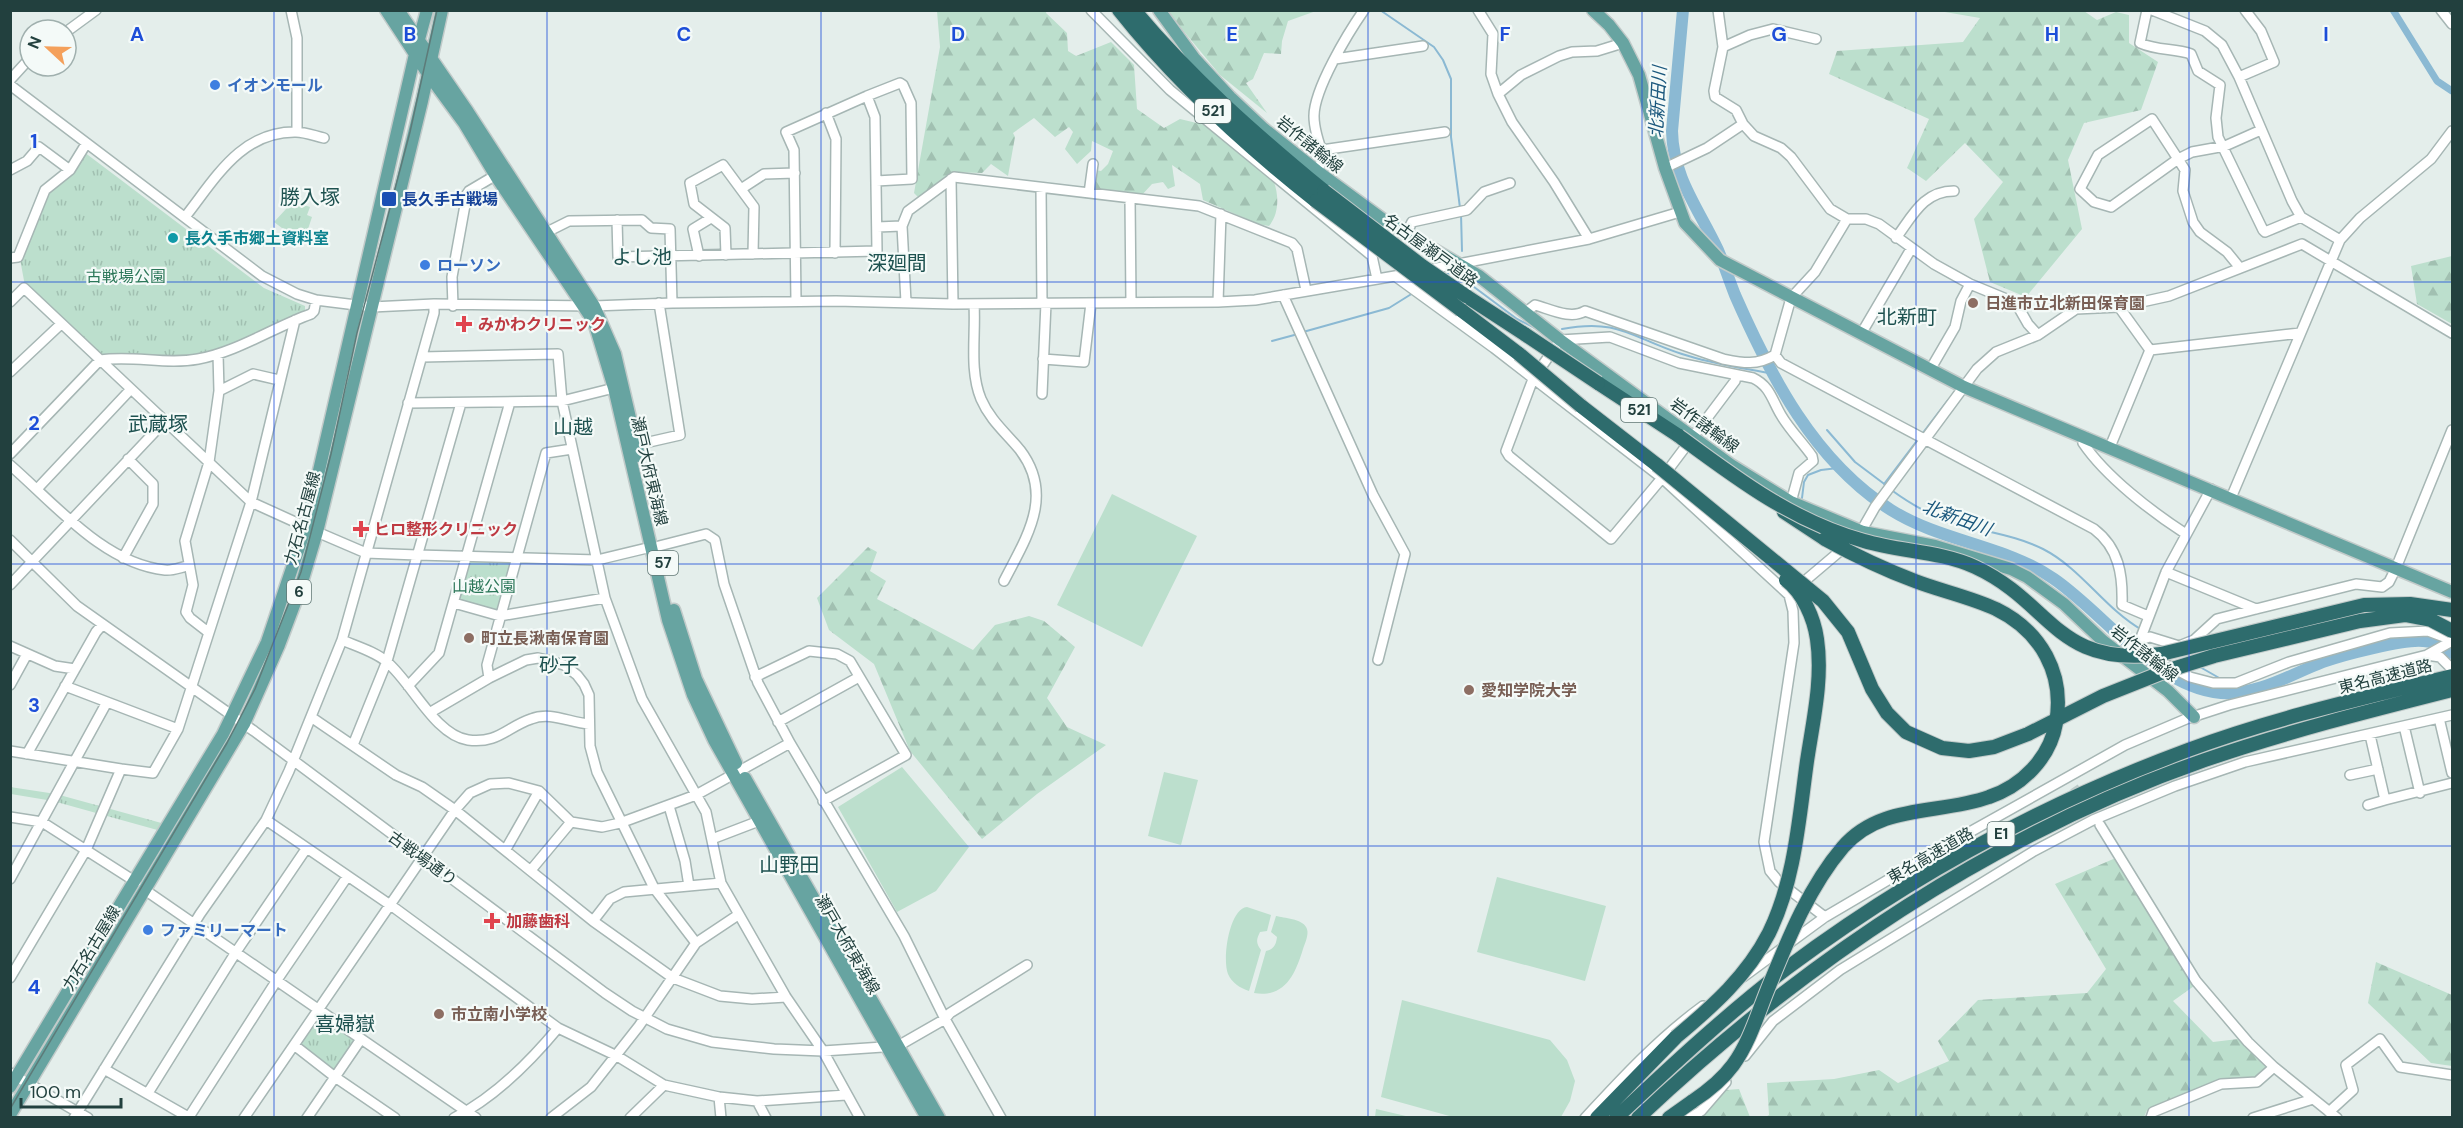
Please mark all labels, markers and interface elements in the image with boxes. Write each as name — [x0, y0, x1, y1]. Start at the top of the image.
north arrow — [18, 18, 78, 78]
text: A — [130, 21, 144, 47]
text: B — [404, 21, 416, 47]
text: C — [677, 21, 691, 47]
text: D — [951, 21, 965, 47]
text: E — [1226, 21, 1238, 47]
text: F — [1499, 21, 1511, 47]
text: G — [1771, 21, 1787, 47]
text: H — [2045, 21, 2059, 47]
text: I — [2323, 21, 2329, 47]
text: N — [23, 33, 46, 52]
water label: 北新田川 — [1644, 63, 1672, 139]
place label: イオンモール — [227, 75, 323, 96]
marker: イオンモール — [208, 78, 222, 92]
road number: 521 — [1195, 99, 1231, 123]
street label: 岩作諸輪線 — [1272, 111, 1347, 178]
text: 1 — [30, 128, 38, 154]
district label: 勝入塚 — [280, 184, 340, 210]
place label: 長久手古戦場 — [402, 189, 498, 210]
marker: 長久手古戦場 — [380, 190, 398, 208]
street label: 名古屋瀬戸道路 — [1379, 209, 1482, 292]
place label: 長久手市郷土資料室 — [185, 228, 329, 249]
marker: 長久手市郷土資料室 — [166, 231, 180, 245]
district label: よし池 — [612, 244, 672, 270]
district label: 深廻間 — [867, 250, 927, 276]
place label: ローソン — [437, 255, 501, 276]
marker: ローソン — [418, 258, 432, 272]
park label: 古戦場公園 — [86, 266, 166, 287]
place label: 日進市立北新田保育園 — [1985, 293, 2145, 314]
marker: 日進市立北新田保育園 — [1966, 296, 1980, 310]
district label: 北新町 — [1877, 304, 1937, 330]
place label: みかわクリニック — [478, 314, 606, 335]
marker: みかわクリニック — [455, 315, 473, 333]
street label: 岩作諸輪線 — [1666, 393, 1743, 457]
road number: 521 — [1621, 398, 1657, 422]
text: 2 — [28, 410, 40, 436]
district label: 武蔵塚 — [128, 411, 188, 437]
district label: 山越 — [553, 414, 593, 440]
street label: 瀬戸大府東海線 — [627, 414, 672, 528]
street label: 力石名古屋線 — [280, 469, 325, 567]
water label: 北新田川 — [1919, 494, 1997, 542]
place label: ヒロ整形クリニック — [374, 519, 518, 540]
marker: ヒロ整形クリニック — [352, 520, 370, 538]
road number: 57 — [648, 551, 678, 575]
park label: 山越公園 — [452, 576, 516, 597]
road number: 6 — [287, 580, 311, 604]
street label: 岩作諸輪線 — [2107, 620, 2183, 686]
place label: 町立長湫南保育園 — [481, 628, 609, 649]
marker: 町立長湫南保育園 — [462, 631, 476, 645]
district label: 砂子 — [539, 652, 579, 678]
street label: 東名高速道路 — [2336, 655, 2434, 698]
place label: 愛知学院大学 — [1481, 680, 1577, 701]
marker: 愛知学院大学 — [1462, 683, 1476, 697]
text: 3 — [28, 692, 40, 718]
street label: 東名高速道路 — [1883, 822, 1977, 889]
road number: E1 — [1988, 822, 2014, 846]
street label: 古戦場通り — [384, 826, 461, 890]
district label: 山野田 — [759, 852, 819, 878]
street label: 瀬戸大府東海線 — [810, 890, 885, 998]
street label: 力石名古屋線 — [58, 902, 125, 995]
place label: 加藤歯科 — [506, 911, 570, 932]
marker: 加藤歯科 — [483, 912, 501, 930]
place label: ファミリーマート — [160, 920, 288, 941]
marker: ファミリーマート — [141, 923, 155, 937]
text: 4 — [28, 974, 41, 1000]
place label: 市立南小学校 — [451, 1004, 547, 1025]
marker: 市立南小学校 — [432, 1007, 446, 1021]
district label: 喜婦嶽 — [315, 1011, 375, 1037]
scale bar — [21, 1071, 122, 1109]
text: 100 m — [30, 1080, 81, 1104]

